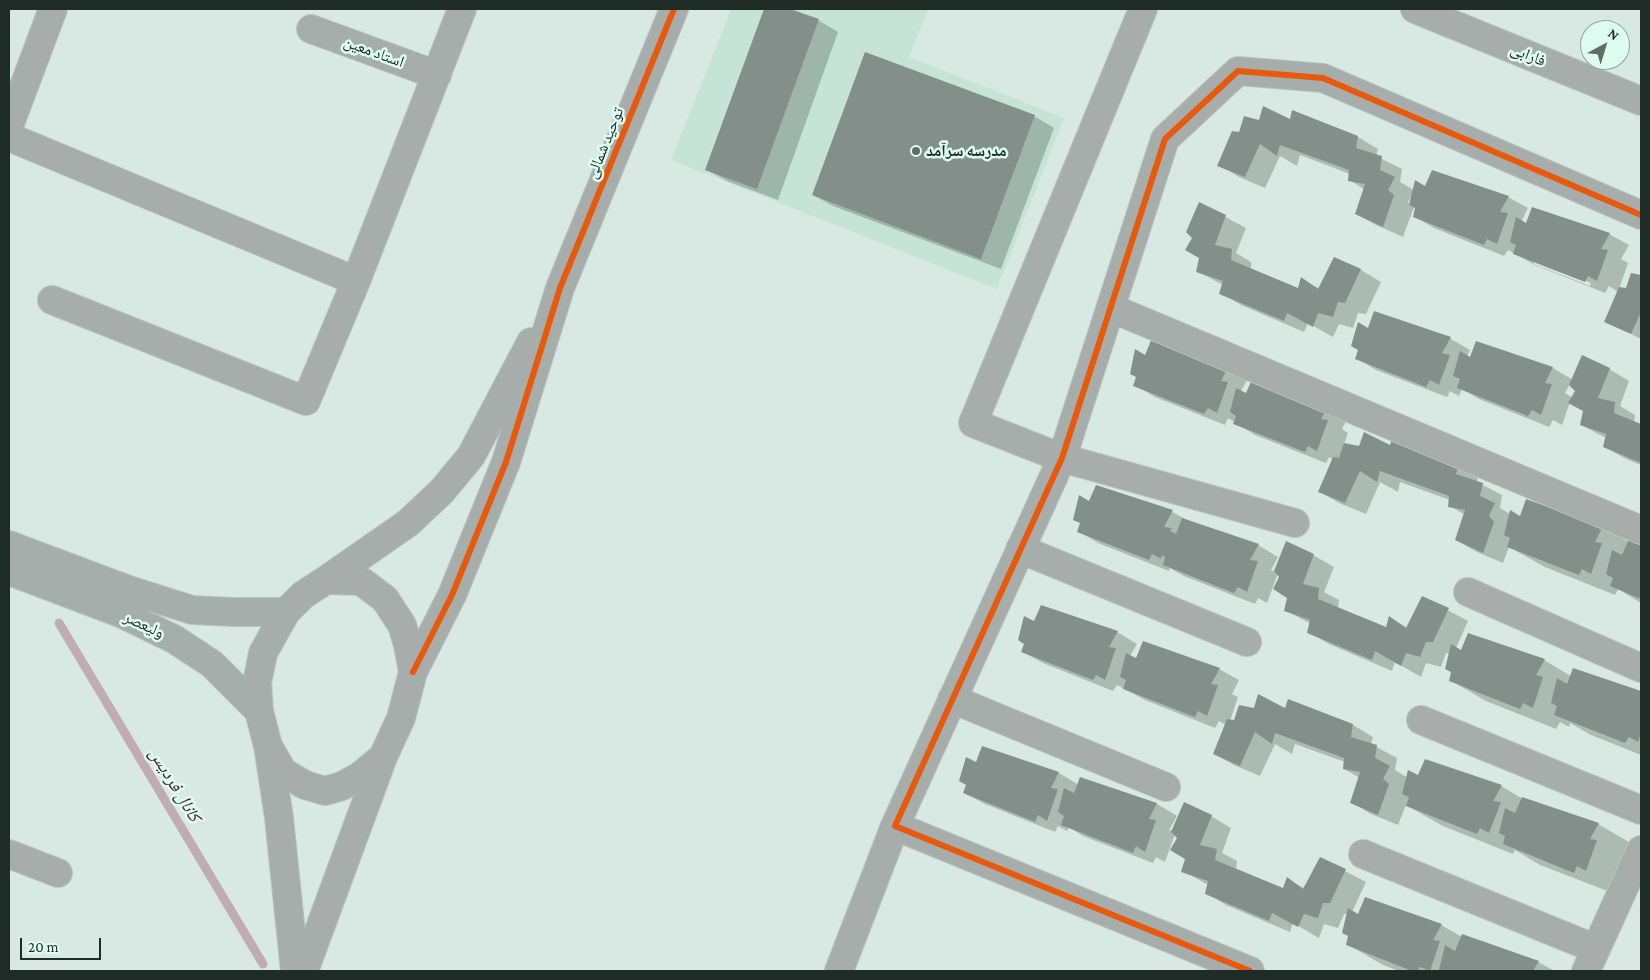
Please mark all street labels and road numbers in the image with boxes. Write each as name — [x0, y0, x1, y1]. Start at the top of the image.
street label: استاد معين — [341, 32, 407, 72]
street label: فارابی — [1508, 39, 1548, 71]
street label: توحید شمالی — [582, 105, 628, 181]
street label: ولیعصر — [121, 607, 167, 643]

